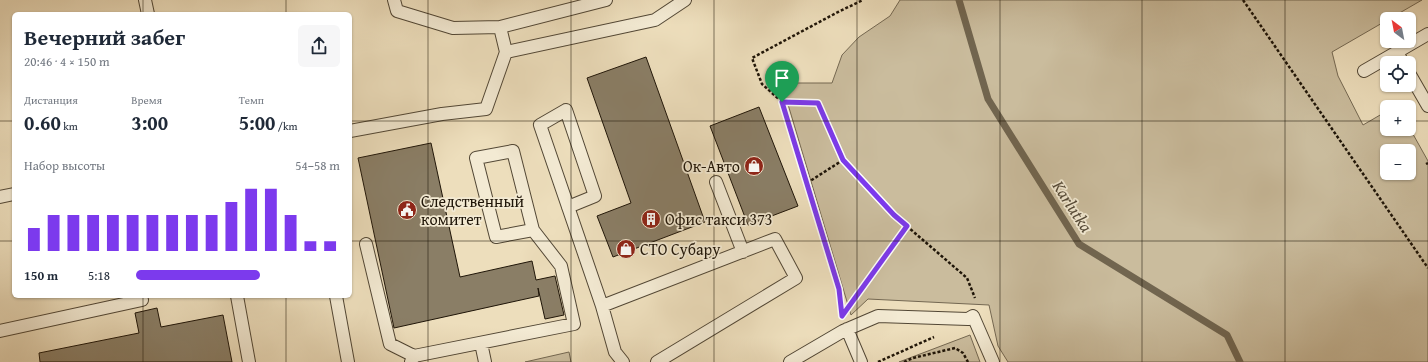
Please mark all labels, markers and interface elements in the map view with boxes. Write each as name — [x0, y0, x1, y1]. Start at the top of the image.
north arrow — [1380, 12, 1416, 48]
map controls — [1380, 12, 1416, 180]
text: Вечерний забег — [24, 21, 185, 53]
button: share — [298, 25, 340, 67]
text: 20:46 · 4 × 150 m — [24, 52, 110, 71]
button: locate — [1380, 56, 1416, 92]
pin — [765, 61, 799, 102]
icon: arrive — [771, 67, 793, 89]
text: Дистанция — [24, 92, 78, 108]
text: Время — [131, 92, 162, 108]
text: Темп — [239, 92, 264, 108]
button: + — [1380, 100, 1416, 136]
text: 0.60 — [24, 108, 61, 137]
text: 3:00 — [131, 108, 168, 137]
text: 5:00 — [239, 108, 275, 137]
text: km — [61, 118, 78, 134]
text: /km — [275, 118, 298, 134]
button: − — [1380, 144, 1416, 180]
place label: Ок-Авто — [683, 154, 740, 178]
shop icon: Ок-Авто — [743, 155, 765, 177]
text: Набор высоты — [24, 156, 105, 175]
text: 54–58 m — [295, 156, 340, 175]
water label: Karlutka — [1046, 174, 1099, 237]
place label: Следственный комитет — [421, 189, 525, 231]
public building icon: Следственный комитет — [396, 199, 418, 221]
place label: Офис такси 373 — [665, 207, 773, 231]
building icon: Офис такси 373 — [640, 208, 662, 230]
place label: СТО Субару — [640, 237, 720, 261]
shop icon: СТО Субару — [615, 238, 637, 260]
text: 150 m — [24, 266, 58, 285]
text: 5:18 — [88, 266, 110, 285]

